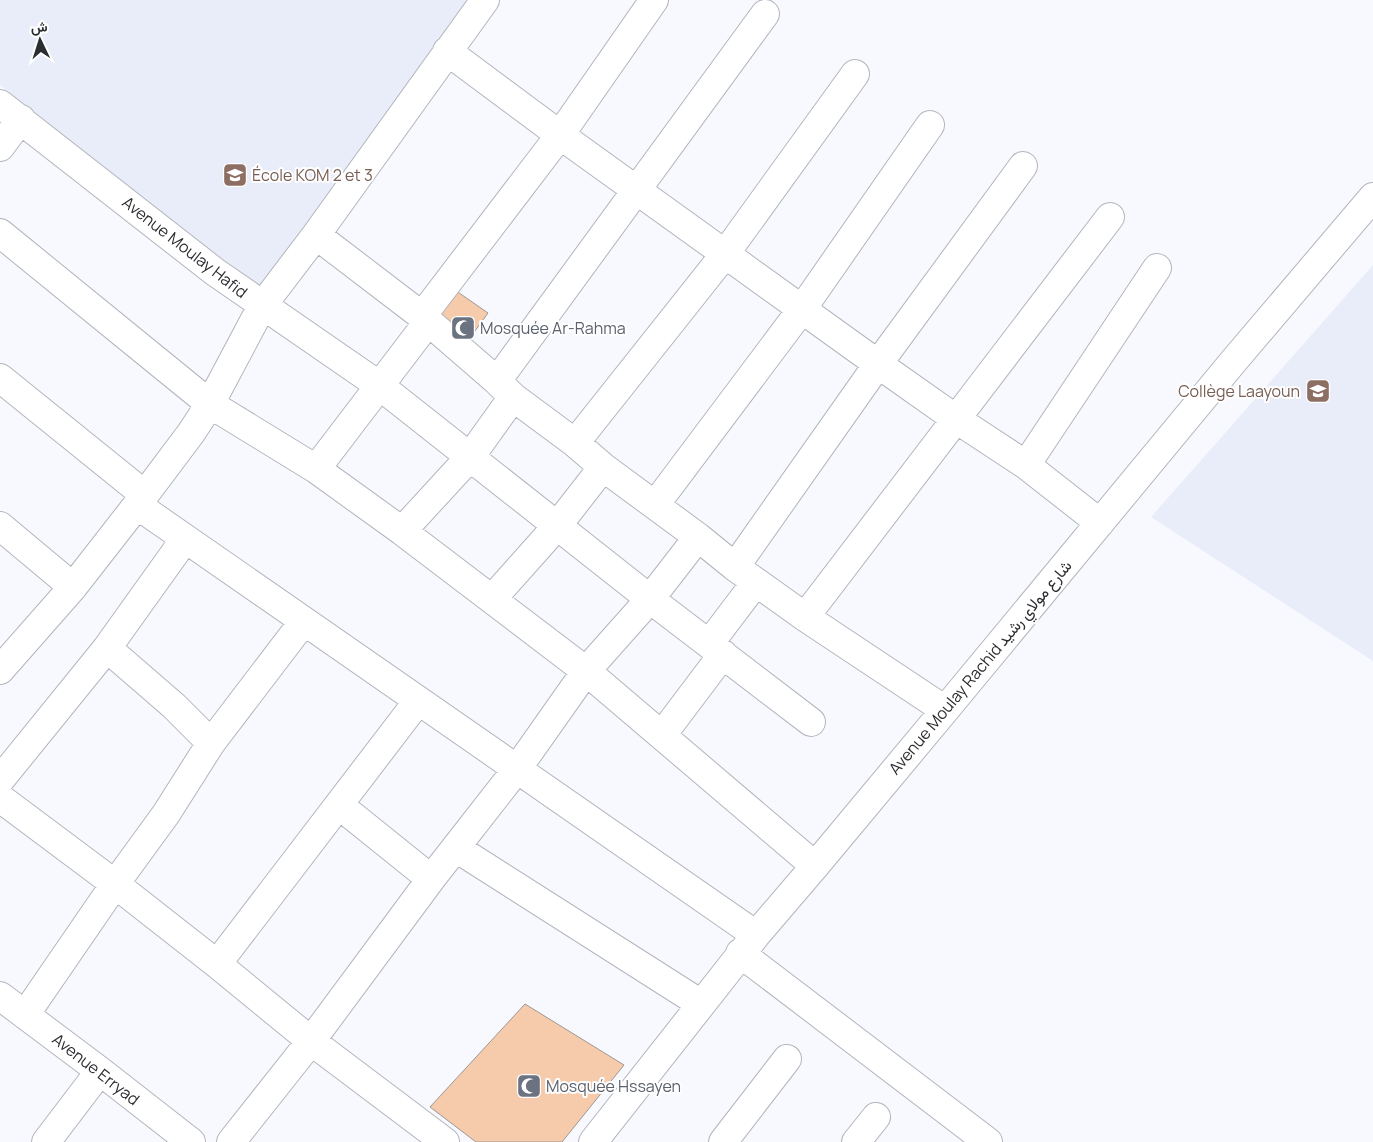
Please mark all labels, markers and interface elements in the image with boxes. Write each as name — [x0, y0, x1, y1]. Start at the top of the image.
north arrow — [15, 15, 65, 65]
text: ش — [30, 16, 48, 37]
school or university icon: École KOM 2 et 3 — [222, 162, 248, 188]
place label: École KOM 2 et 3 — [252, 164, 373, 186]
street label: Avenue Moulay Hafid — [118, 191, 252, 303]
mosque icon: Mosquée Ar-Rahma — [450, 315, 476, 341]
place label: Mosquée Ar-Rahma — [480, 317, 626, 339]
school or university icon: Collège Laayoun — [1305, 378, 1331, 404]
place label: Collège Laayoun — [1178, 380, 1300, 402]
street label: Avenue Moulay Rachid شارع مولاي رشيد — [884, 555, 1079, 781]
street label: Avenue Erryad — [48, 1028, 144, 1110]
mosque icon: Mosquée Hssayen — [516, 1073, 542, 1099]
place label: Mosquée Hssayen — [546, 1075, 681, 1097]

